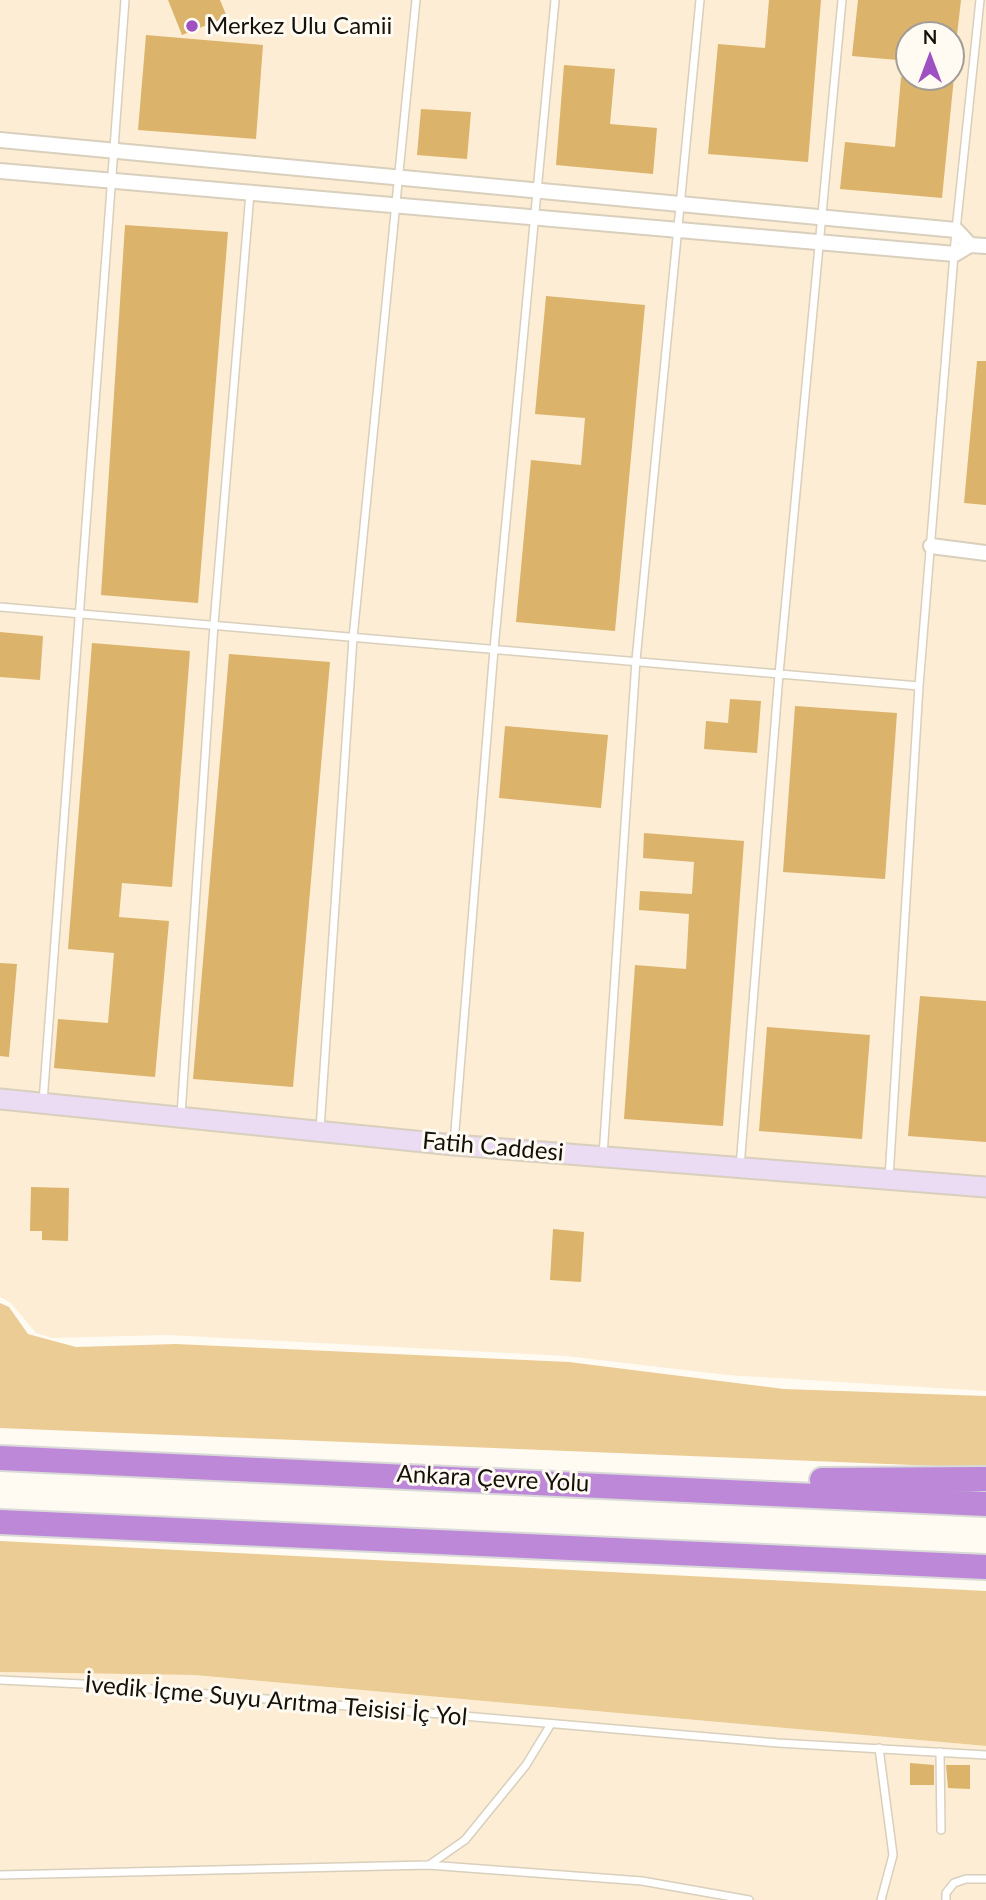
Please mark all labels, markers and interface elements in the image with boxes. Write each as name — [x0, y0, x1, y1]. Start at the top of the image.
place label: Merkez Ulu Camii — [206, 12, 392, 40]
marker: Merkez Ulu Camii — [184, 18, 200, 34]
north arrow — [895, 21, 965, 91]
text: N — [923, 25, 937, 48]
street label: Fatih Caddesi — [421, 1126, 565, 1168]
street label: Ankara Çevre Yolu — [396, 1460, 590, 1498]
street label: İvedik İçme Suyu Arıtma Teisisi İç Yol — [83, 1670, 469, 1732]

